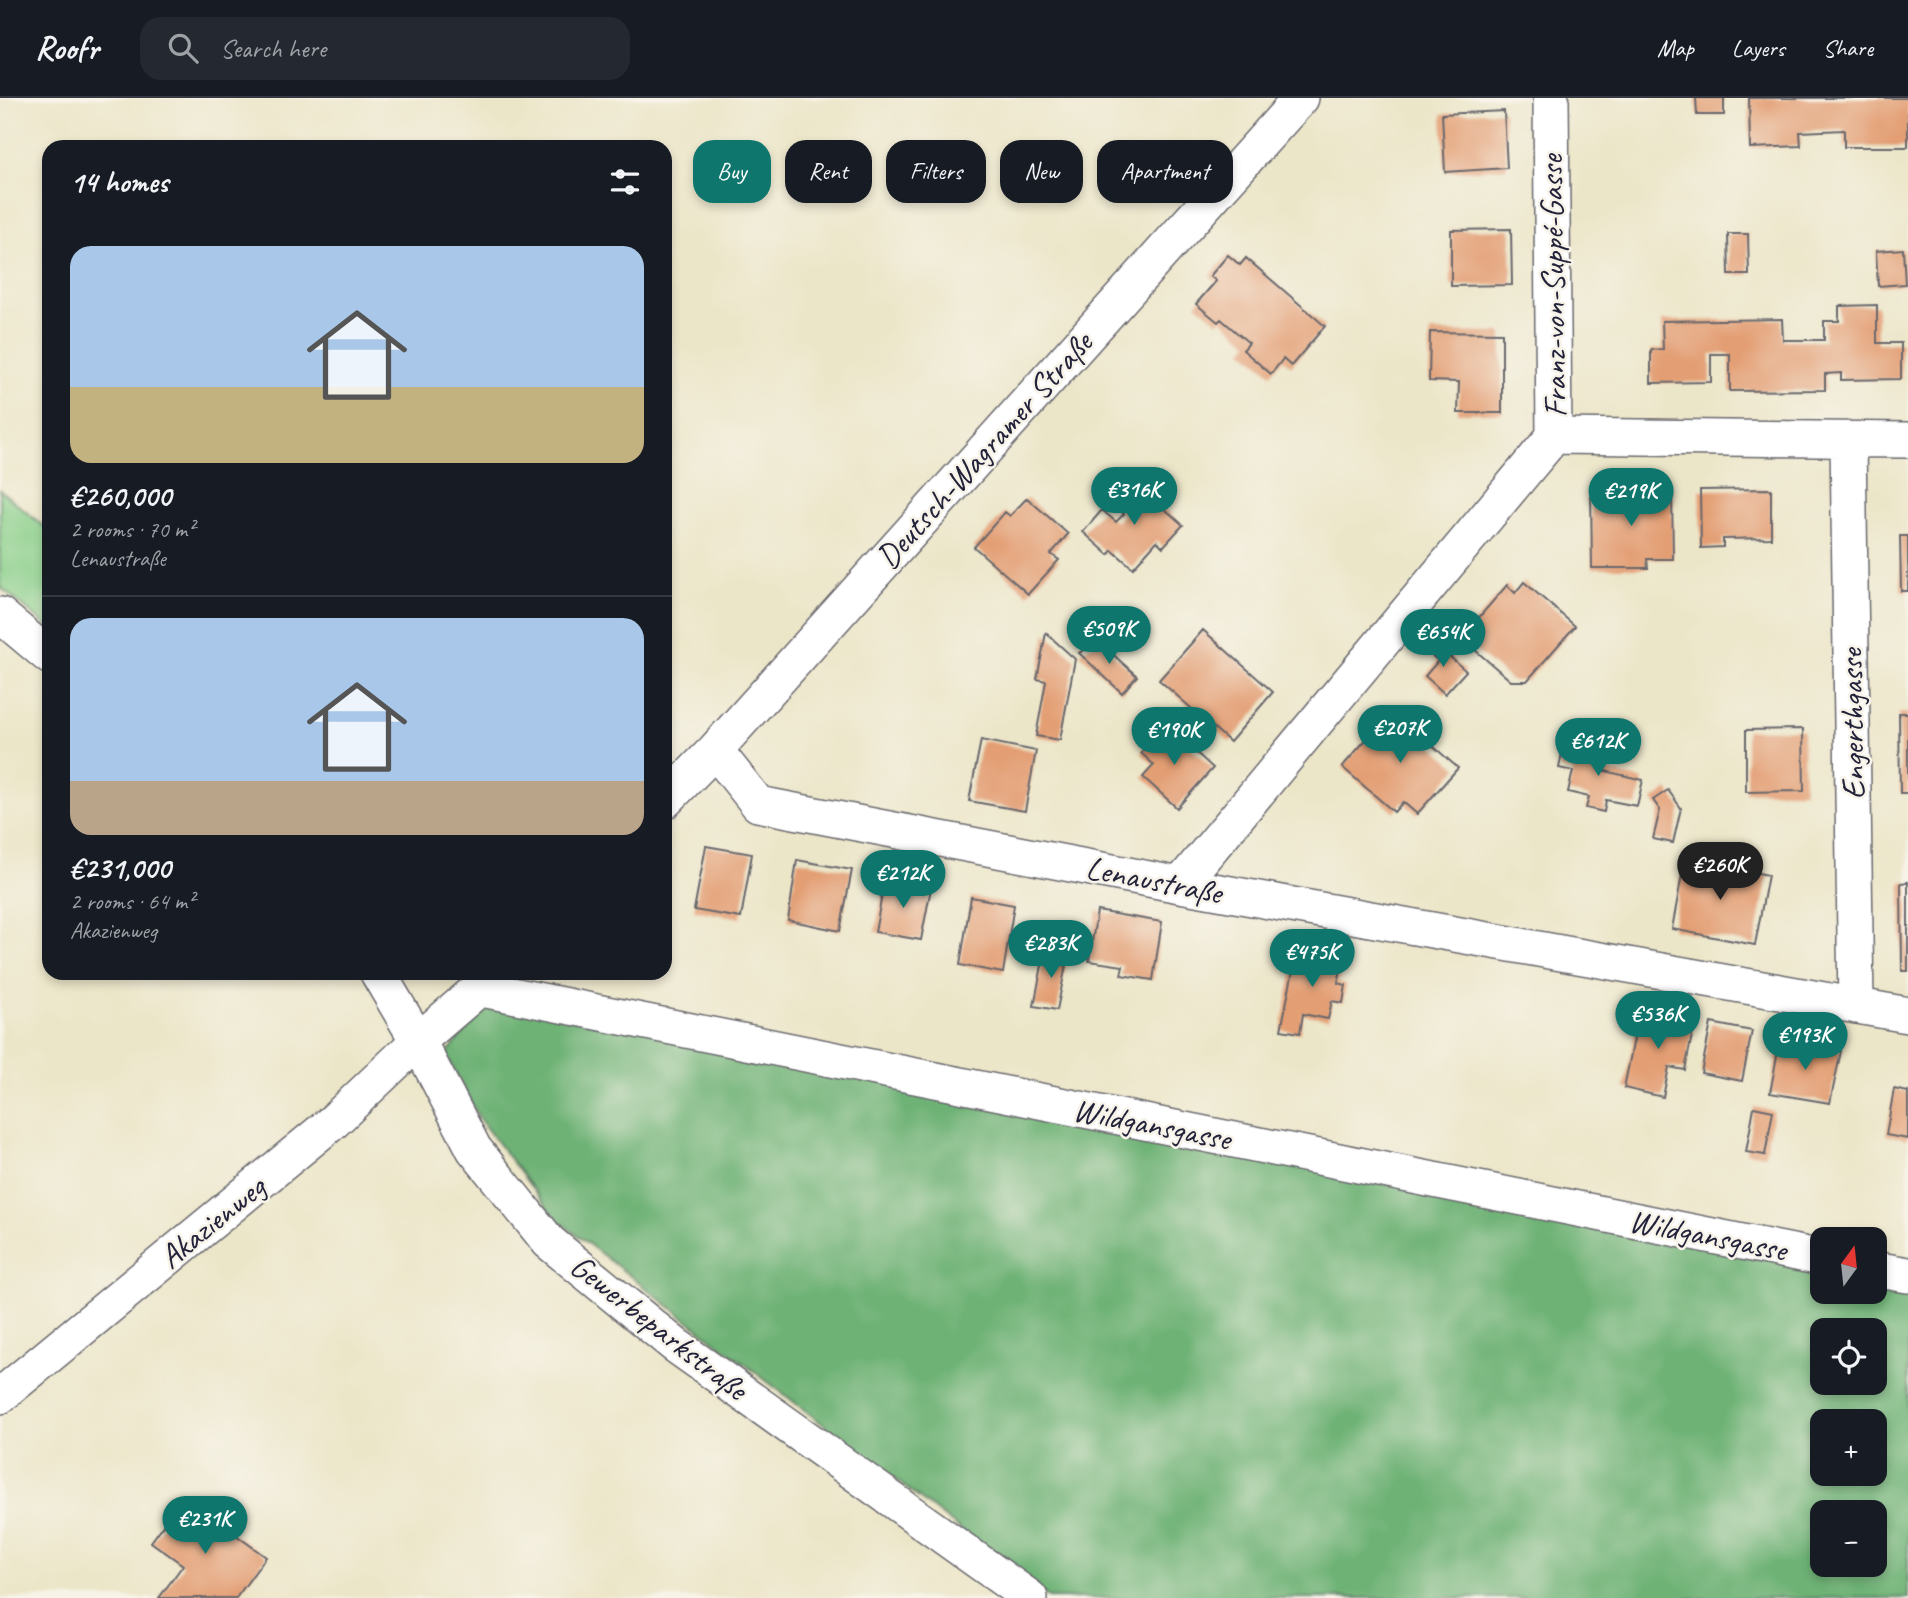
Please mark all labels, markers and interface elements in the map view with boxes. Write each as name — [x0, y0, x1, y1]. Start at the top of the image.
search box — [140, 17, 630, 80]
text: Roofr — [35, 27, 98, 69]
icon: search — [164, 29, 202, 67]
text: Search here — [220, 32, 326, 65]
text: Map — [1657, 33, 1694, 63]
text: Layers — [1732, 33, 1785, 63]
text: Share — [1823, 33, 1873, 63]
chip: Buy — [693, 140, 771, 203]
chip: Rent — [785, 140, 872, 203]
chip: Filters — [886, 140, 986, 203]
chip: New — [1000, 140, 1083, 203]
chip: Apartment — [1097, 140, 1233, 203]
street label: Franz-von-Suppé-Gasse — [1530, 152, 1576, 418]
text: 14 homes — [70, 163, 168, 201]
icon: filters — [606, 163, 644, 201]
icon: home — [294, 292, 420, 418]
street label: Deutsch-Wagramer Straße — [867, 321, 1103, 577]
pin: €316K — [1085, 468, 1183, 527]
pin: €219K — [1582, 468, 1680, 528]
text: €316K — [1107, 475, 1161, 504]
text: €219K — [1605, 476, 1657, 505]
text: €260,000 — [70, 477, 171, 515]
text: 2 rooms · 70 m² — [70, 515, 194, 544]
text: Lenaustraße — [70, 544, 166, 573]
pin: €509K — [1060, 606, 1158, 666]
pin: €654K — [1394, 610, 1492, 669]
text: €509K — [1083, 614, 1135, 643]
text: €654K — [1416, 617, 1470, 646]
street label: Engerthgasse — [1830, 646, 1874, 800]
icon: home — [294, 664, 420, 790]
pin: €207K — [1351, 706, 1449, 765]
pin: €190K — [1125, 708, 1223, 767]
text: €207K — [1374, 713, 1427, 742]
text: €190K — [1148, 715, 1200, 744]
pin: €612K — [1549, 718, 1647, 778]
text: €612K — [1571, 726, 1625, 755]
pin: €260K — [1671, 842, 1769, 902]
street label: Lenaustraße — [1083, 846, 1228, 914]
text: €231,000 — [70, 849, 170, 887]
pin: €212K — [854, 850, 952, 910]
text: €260K — [1693, 850, 1747, 879]
text: €212K — [876, 858, 930, 887]
text: 2 rooms · 64 m² — [70, 887, 194, 916]
text: Akazienweg — [70, 916, 157, 945]
pin: €283K — [1002, 920, 1100, 980]
text: €283K — [1024, 928, 1078, 957]
pin: €475K — [1263, 930, 1361, 989]
text: €475K — [1286, 937, 1338, 966]
pin: €536K — [1609, 992, 1707, 1051]
text: €536K — [1631, 999, 1685, 1028]
pin: €193K — [1756, 1012, 1854, 1072]
text: €193K — [1779, 1020, 1831, 1049]
street label: Wildgansgasse — [1070, 1088, 1236, 1160]
street label: Akazienweg — [150, 1165, 275, 1278]
street label: Wildgansgasse — [1626, 1199, 1792, 1271]
north arrow — [1810, 1227, 1886, 1304]
map controls — [1810, 1227, 1887, 1577]
street label: Gewerbeparkstraße — [562, 1245, 758, 1411]
button: locate — [1810, 1318, 1887, 1395]
button: + — [1810, 1409, 1887, 1486]
pin: €231K — [156, 1496, 254, 1556]
button: − — [1810, 1500, 1887, 1577]
text: €231K — [178, 1504, 232, 1533]

